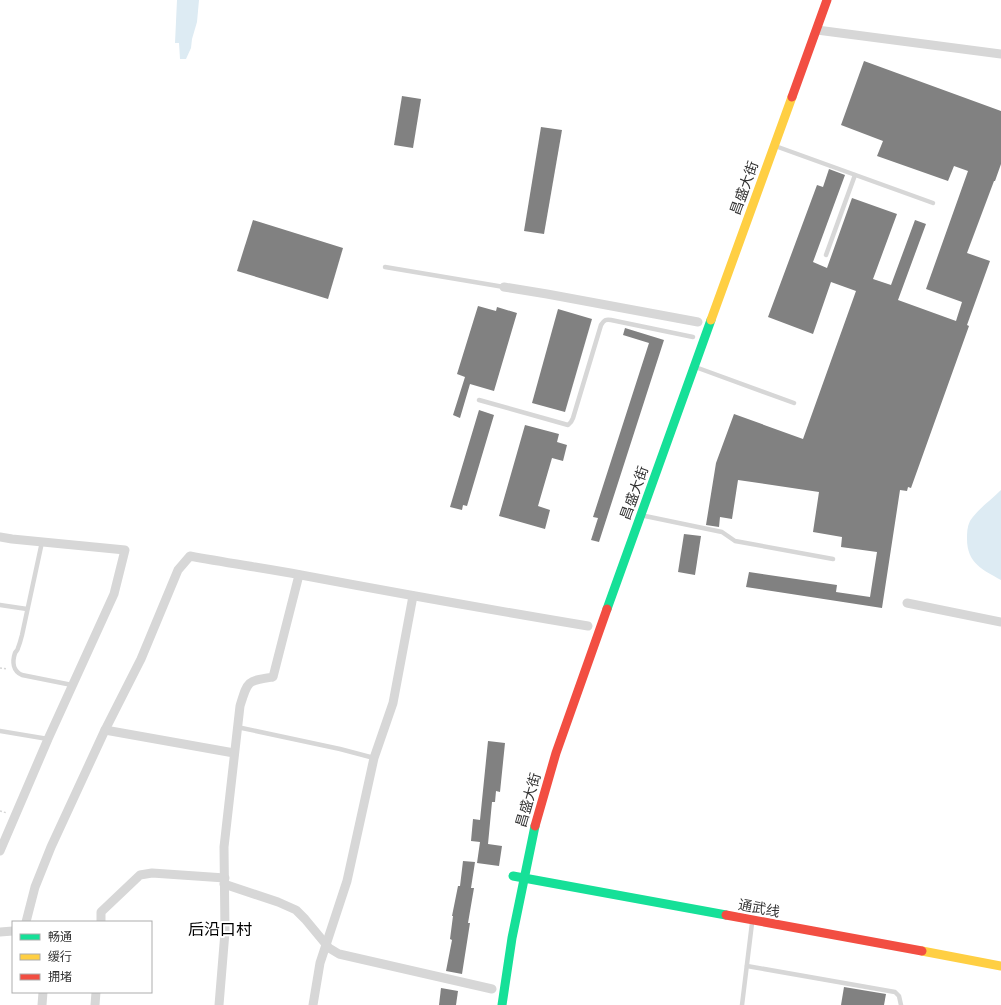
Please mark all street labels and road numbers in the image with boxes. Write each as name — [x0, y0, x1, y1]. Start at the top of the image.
street label: 昌盛大街 — [725, 158, 763, 218]
street label: 昌盛大街 — [615, 463, 653, 523]
street label: 昌盛大街 — [511, 770, 545, 830]
street label: 通武线 — [736, 894, 782, 922]

